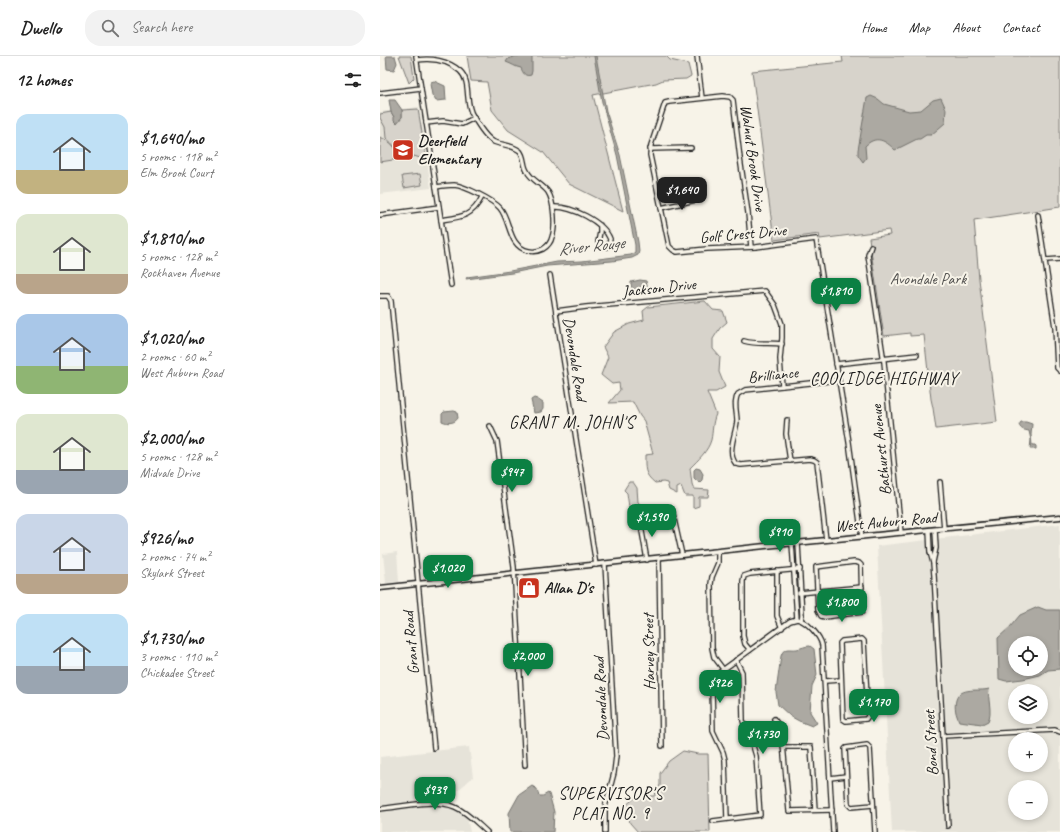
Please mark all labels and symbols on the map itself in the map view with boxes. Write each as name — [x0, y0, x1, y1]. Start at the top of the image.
street label: Walnut Brook Drive — [736, 104, 771, 214]
place label: Deerfield Elementary — [418, 131, 482, 169]
school or university icon: Deerfield Elementary — [390, 137, 416, 163]
pin: $1,640 — [649, 177, 715, 211]
street label: Golf Crest Drive — [699, 220, 789, 248]
water label: River Rouge — [557, 232, 627, 260]
park label: Avondale Park — [890, 269, 967, 289]
street label: Jackson Drive — [620, 274, 699, 302]
pin: $1,810 — [803, 278, 869, 312]
street label: Devondale Road — [559, 316, 592, 405]
street label: Brilliance — [747, 362, 801, 388]
district label: COOLIDGE HIGHWAY — [810, 368, 960, 389]
street label: Bathurst Avenue — [866, 402, 896, 496]
district label: GRANT M. JOHN'S — [509, 412, 638, 433]
pin: $947 — [488, 459, 536, 493]
pin: $1,590 — [619, 504, 685, 538]
street label: West Auburn Road — [834, 507, 940, 536]
pin: $910 — [756, 519, 804, 553]
pin: $1,020 — [415, 555, 481, 589]
shop icon: Allan D's — [516, 575, 542, 601]
place label: Allan D's — [544, 578, 594, 598]
pin: $1,800 — [809, 589, 875, 623]
street label: Grant Road — [398, 608, 424, 675]
street label: Harvey Street — [638, 611, 660, 690]
pin: $2,000 — [495, 643, 561, 677]
street label: Devondale Road — [589, 654, 613, 742]
pin: $926 — [696, 670, 744, 704]
pin: $1,170 — [841, 689, 907, 723]
street label: Bond Street — [919, 708, 943, 776]
pin: $1,730 — [730, 721, 796, 755]
pin: $939 — [411, 777, 459, 811]
district label: SUPERVISOR'S PLAT NO. 9 — [558, 783, 667, 824]

